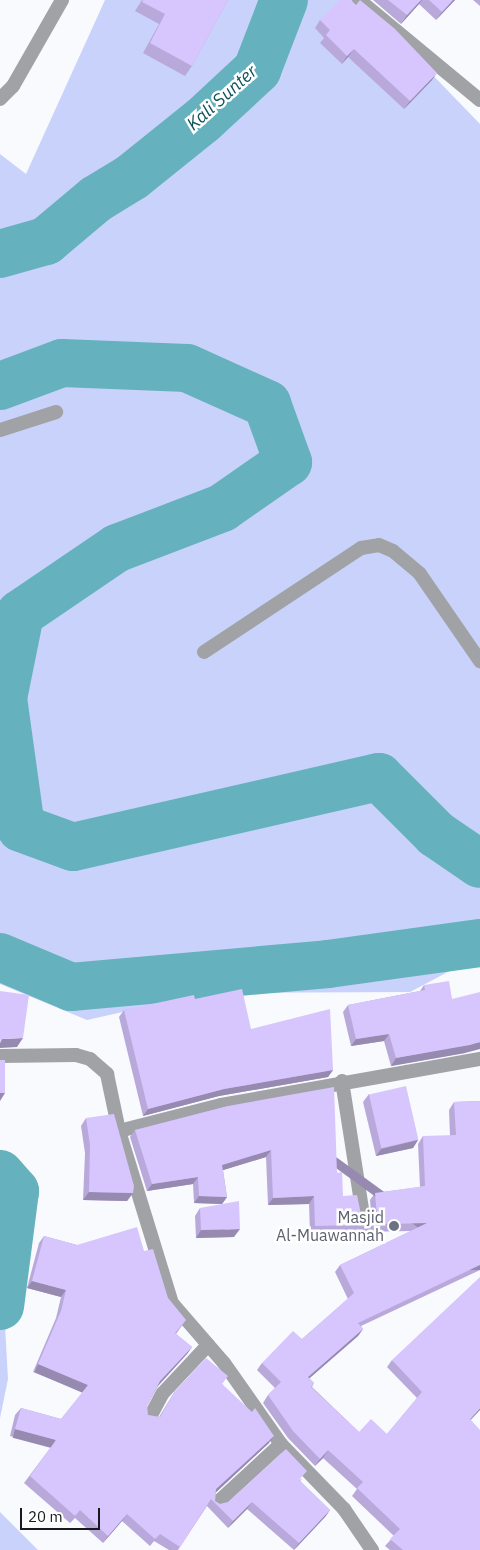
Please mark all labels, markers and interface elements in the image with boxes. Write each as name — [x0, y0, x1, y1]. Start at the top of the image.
water label: Kali Sunter — [183, 61, 261, 135]
place label: Masjid Al-Muawannah — [276, 1207, 384, 1245]
marker: Masjid Al-Muawannah — [388, 1220, 400, 1232]
scale bar — [22, 1498, 102, 1530]
text: 20 m — [28, 1507, 63, 1526]

